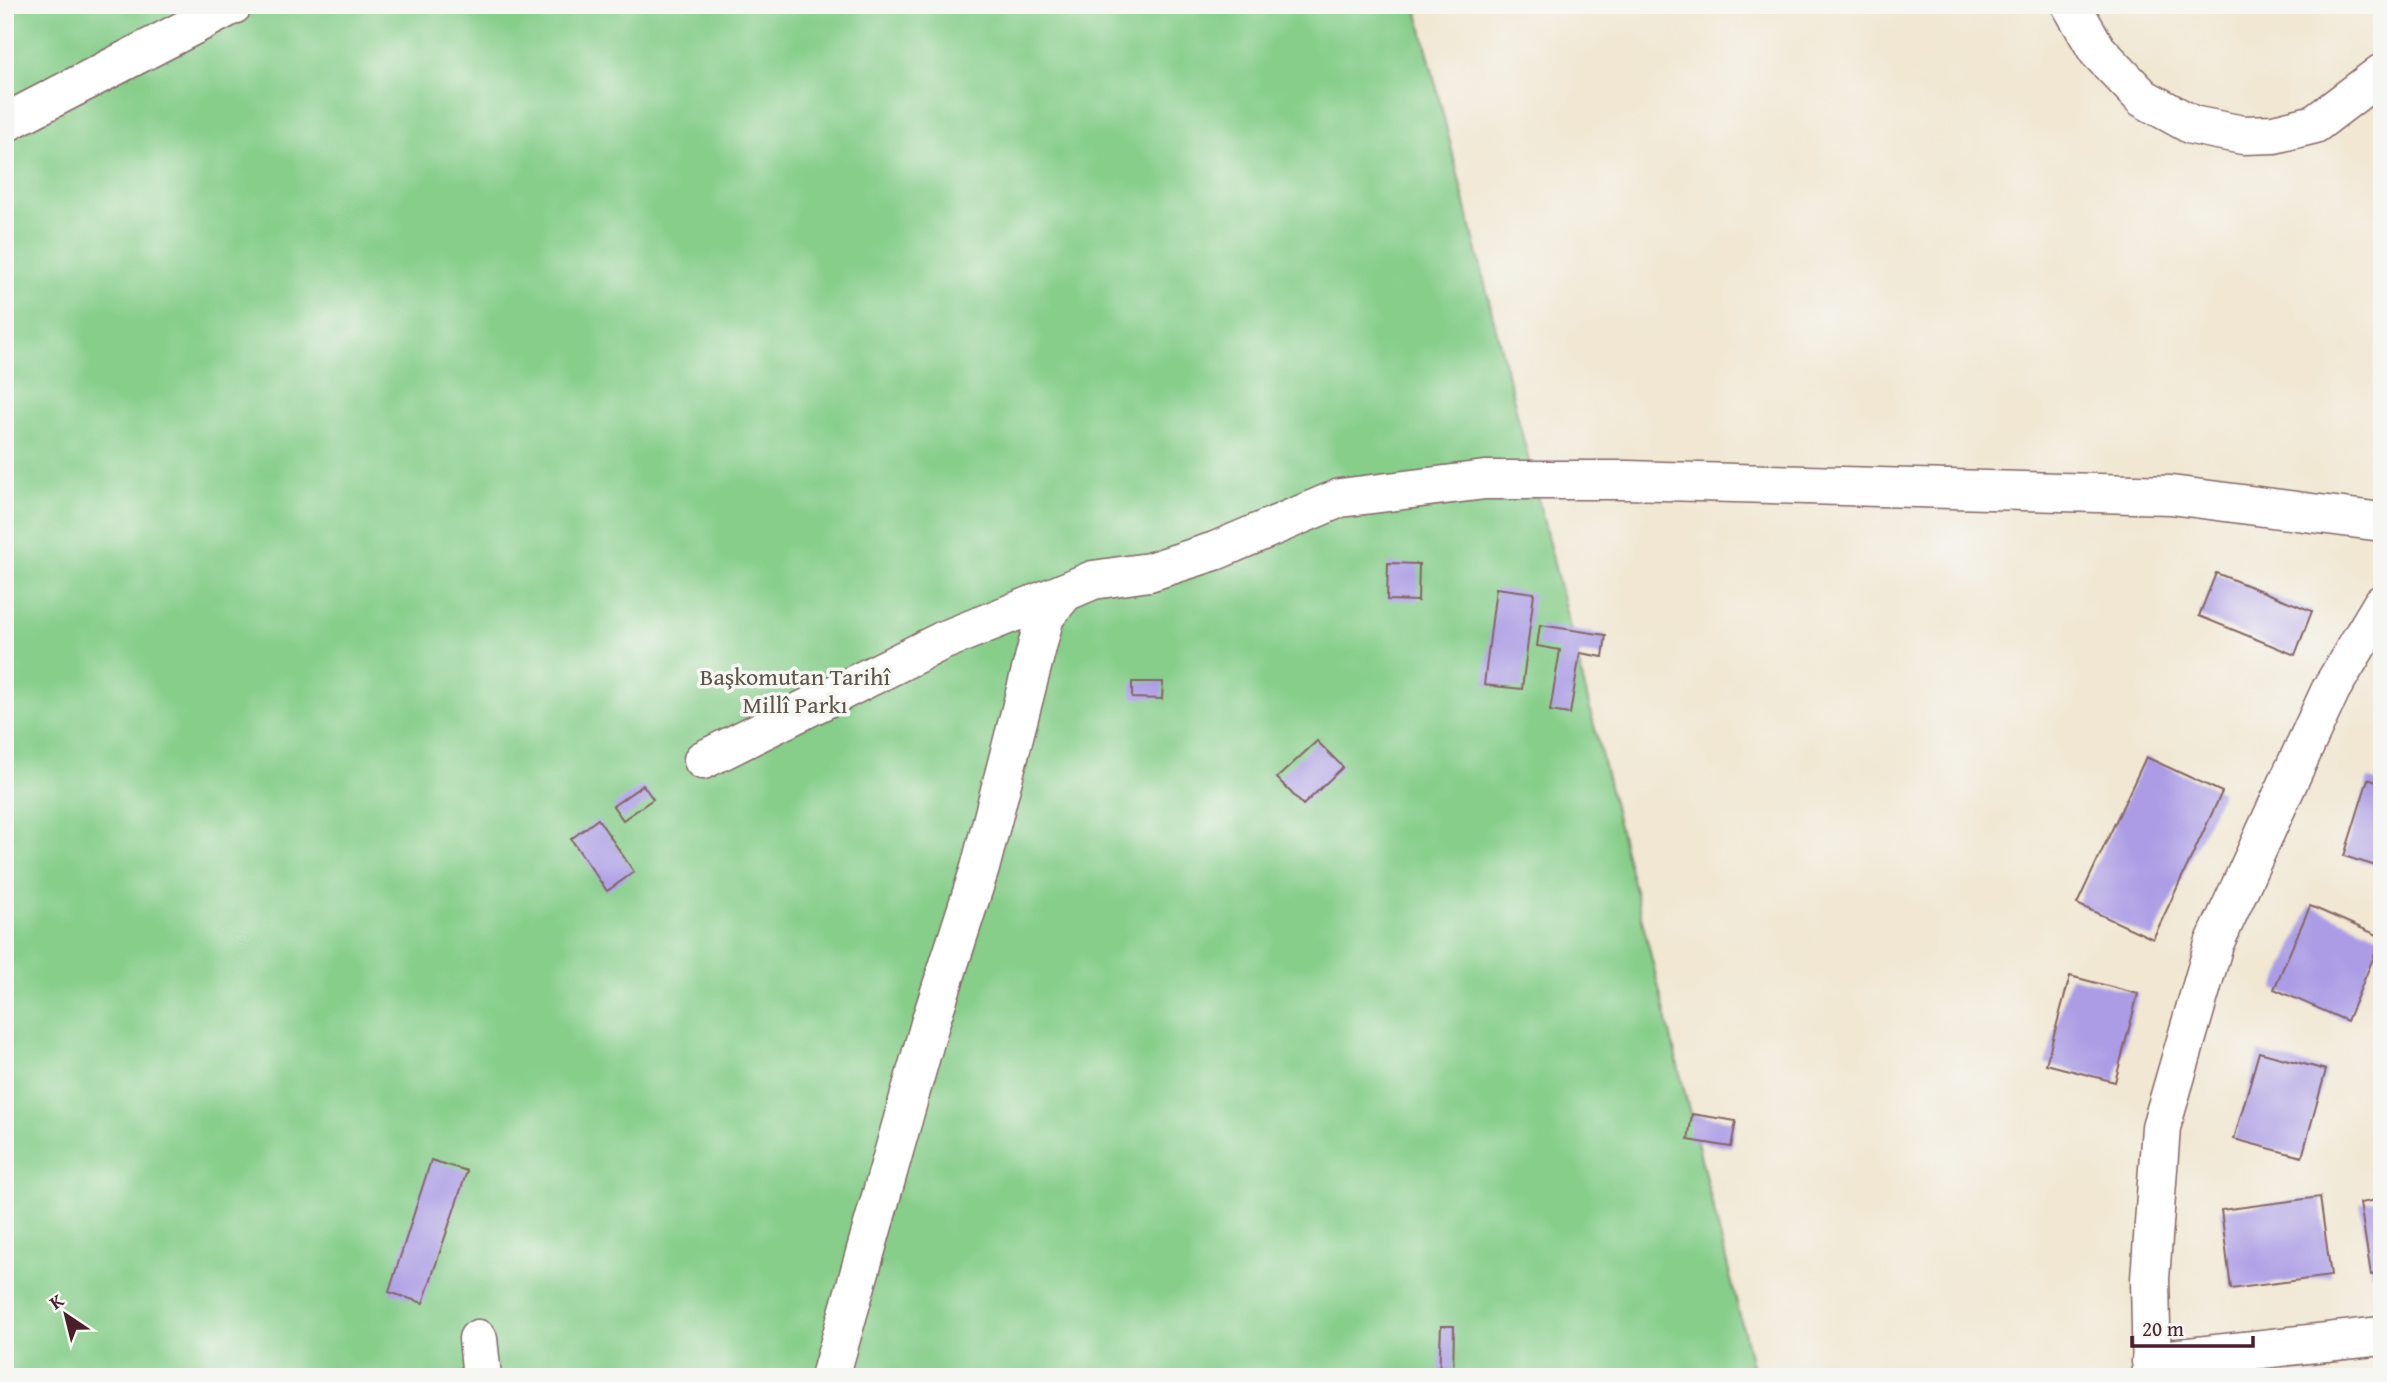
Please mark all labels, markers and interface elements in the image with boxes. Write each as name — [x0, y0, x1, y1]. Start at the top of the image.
park label: Başkomutan Tarihî Millî Parkı — [700, 659, 891, 722]
north arrow — [32, 1280, 102, 1350]
text: K — [43, 1286, 69, 1316]
scale bar — [2132, 1305, 2252, 1349]
text: 20 m — [2142, 1313, 2184, 1344]

